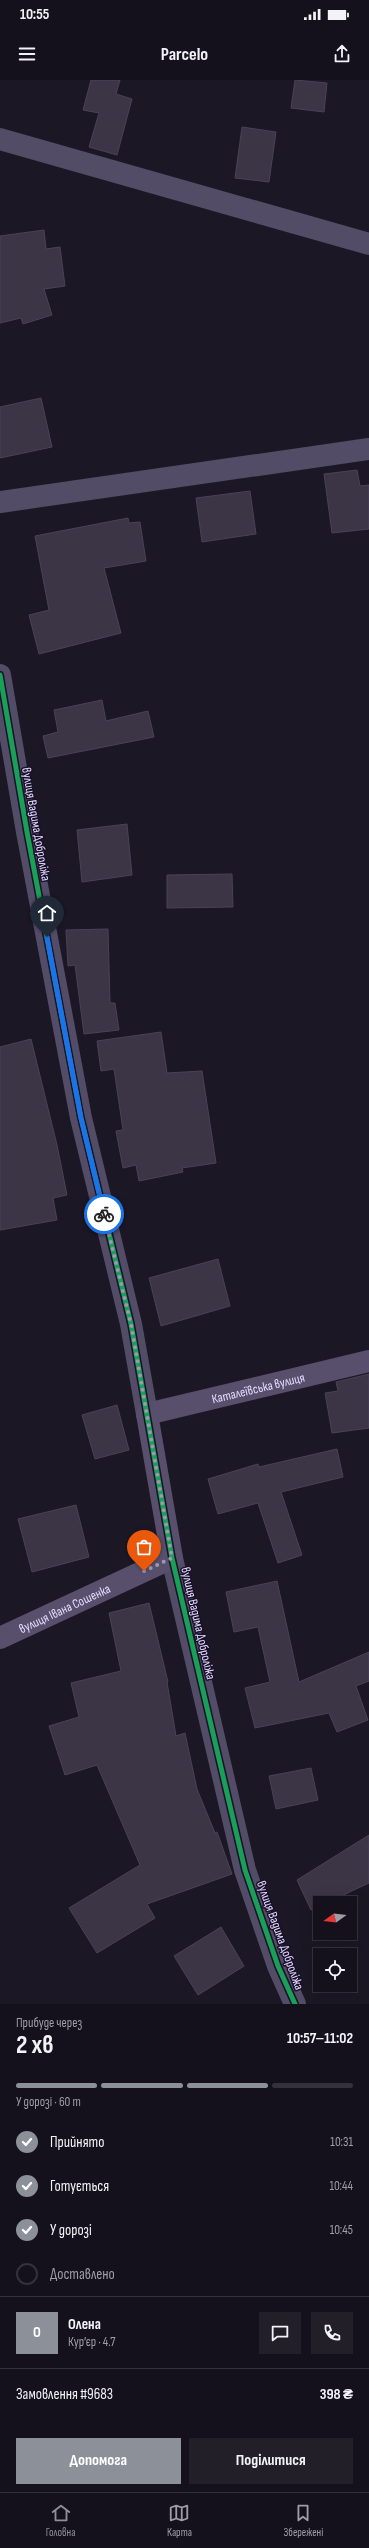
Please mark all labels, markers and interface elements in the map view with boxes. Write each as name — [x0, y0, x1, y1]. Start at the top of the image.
text: 10:55 — [20, 5, 49, 24]
icon: menu — [16, 43, 38, 65]
icon: share — [331, 43, 353, 65]
text: Parcelo — [161, 44, 208, 65]
street label: вулиця Вадима Доброліжа — [18, 766, 54, 882]
pin — [30, 896, 64, 937]
icon: home — [36, 902, 58, 924]
courier — [84, 1194, 124, 1234]
icon: bike — [93, 1203, 115, 1225]
street label: Каталеївська вулиця — [210, 1370, 306, 1407]
pin — [127, 1530, 161, 1571]
icon: bag — [133, 1536, 155, 1558]
street label: вулиця Вадима Доброліжа — [177, 1565, 219, 1681]
street label: вулиця Івана Сошенка — [17, 1581, 113, 1637]
street label: вулиця Вадима Доброліжа — [253, 1879, 307, 1992]
north arrow — [313, 1896, 357, 1940]
map controls — [313, 1896, 357, 1992]
button: locate — [313, 1948, 357, 1992]
text: Прибуде через — [16, 2015, 82, 2031]
text: 10:57–11:02 — [287, 2029, 353, 2048]
text: 2 хв — [16, 2030, 54, 2061]
text: У дорозі · 60 m — [16, 2094, 81, 2110]
icon: check — [16, 2131, 38, 2153]
text: Прийнято — [50, 2133, 104, 2152]
text: 10:31 — [330, 2134, 353, 2150]
icon: check — [16, 2175, 38, 2197]
text: Готується — [50, 2177, 109, 2196]
text: 10:44 — [329, 2178, 353, 2194]
icon: check — [16, 2219, 38, 2241]
text: У дорозі — [50, 2221, 92, 2240]
text: 10:45 — [330, 2222, 353, 2238]
text: Доставлено — [50, 2265, 115, 2284]
button: chat — [259, 2312, 301, 2354]
button: phone — [311, 2312, 353, 2354]
text: Олена — [68, 2315, 101, 2334]
text: О — [33, 2323, 41, 2342]
text: Кур’єр · 4.7 — [68, 2334, 116, 2350]
text: Замовлення #9683 — [16, 2385, 113, 2404]
text: 398 ₴ — [320, 2385, 353, 2404]
button: Допомога — [16, 2438, 181, 2484]
button: Поділитися — [189, 2438, 353, 2484]
tab: Головна — [46, 2502, 75, 2539]
tab: Карта — [167, 2502, 192, 2539]
tab: Збережені — [283, 2502, 323, 2539]

